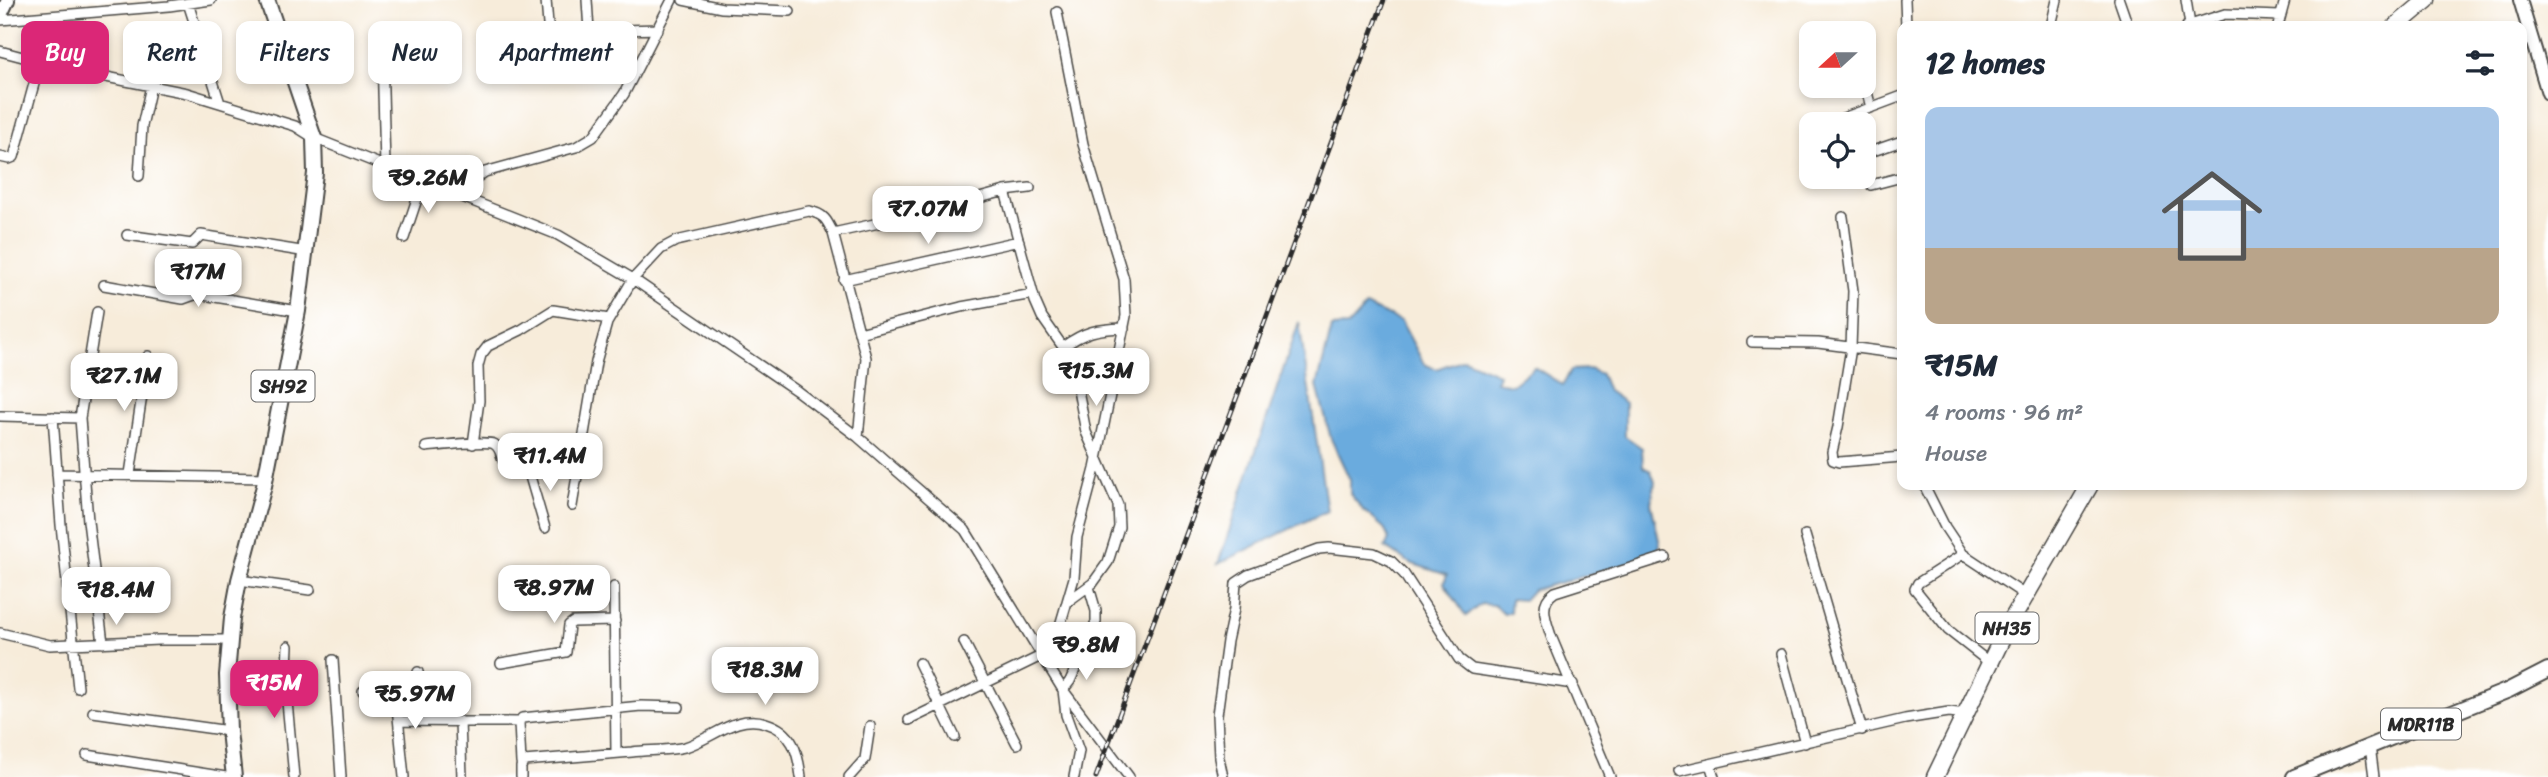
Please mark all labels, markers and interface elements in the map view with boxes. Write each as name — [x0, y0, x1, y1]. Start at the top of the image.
chip: Buy — [21, 21, 109, 84]
chip: Rent — [123, 21, 222, 84]
chip: Filters — [236, 21, 354, 84]
chip: New — [368, 21, 462, 84]
chip: Apartment — [476, 21, 637, 84]
north arrow — [1799, 21, 1876, 98]
map controls — [1799, 21, 1876, 189]
text: 12 homes — [1925, 36, 2045, 90]
icon: filters — [2461, 44, 2499, 82]
button: locate — [1799, 112, 1876, 189]
icon: home — [2149, 153, 2275, 279]
pin: ₹9.26M — [371, 156, 485, 215]
text: ₹9.26M — [388, 157, 468, 198]
pin: ₹7.07M — [871, 187, 985, 246]
text: ₹7.07M — [888, 188, 968, 229]
pin: ₹17M — [157, 250, 239, 309]
text: ₹17M — [171, 251, 225, 292]
text: ₹15M — [1925, 338, 1997, 392]
pin: ₹15.3M — [1039, 348, 1153, 408]
text: ₹15.3M — [1058, 350, 1134, 391]
pin: ₹27.1M — [67, 354, 181, 413]
text: ₹27.1M — [87, 355, 161, 396]
road number: SH92 — [252, 370, 314, 402]
text: 4 rooms · 96 m² — [1925, 392, 2083, 433]
text: House — [1925, 433, 1987, 474]
pin: ₹11.4M — [493, 434, 607, 493]
text: ₹11.4M — [514, 435, 586, 476]
pin: ₹8.97M — [497, 566, 611, 625]
text: ₹8.97M — [514, 567, 594, 608]
pin: ₹18.4M — [59, 568, 173, 627]
text: ₹18.4M — [78, 569, 154, 610]
road number: NH35 — [1976, 612, 2038, 643]
pin: ₹9.8M — [1037, 622, 1135, 682]
text: ₹9.8M — [1053, 624, 1119, 665]
pin: ₹18.3M — [708, 648, 822, 707]
text: ₹18.3M — [728, 649, 802, 690]
pin: ₹15M — [233, 660, 315, 720]
text: ₹15M — [246, 662, 302, 703]
pin: ₹5.97M — [358, 672, 472, 731]
text: ₹5.97M — [375, 673, 455, 714]
road number: MDR11B — [2381, 708, 2461, 740]

